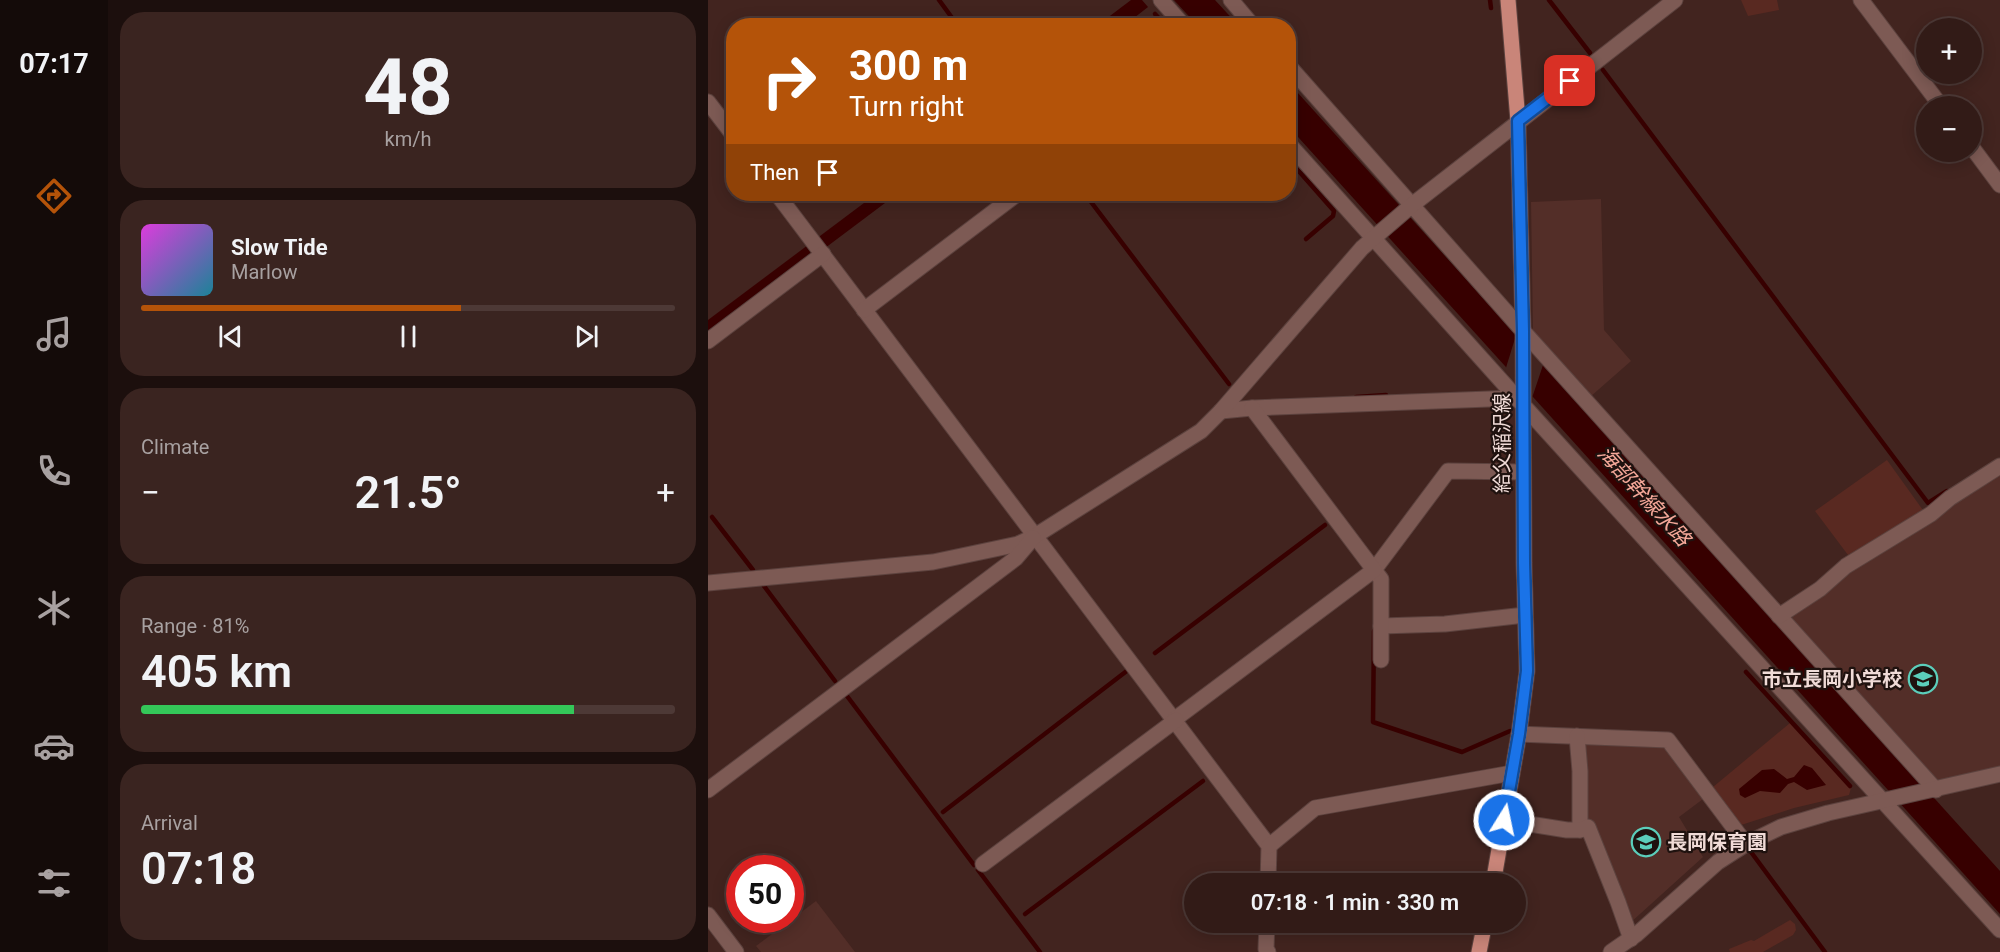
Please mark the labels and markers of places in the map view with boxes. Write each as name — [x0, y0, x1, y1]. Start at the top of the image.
pin — [1544, 55, 1595, 106]
school or university icon: 市立長岡小学校 — [1907, 663, 1939, 695]
place label: 市立長岡小学校 — [1762, 667, 1902, 691]
school or university icon: 長岡保育園 — [1630, 826, 1662, 858]
place label: 長岡保育園 — [1667, 830, 1767, 854]

